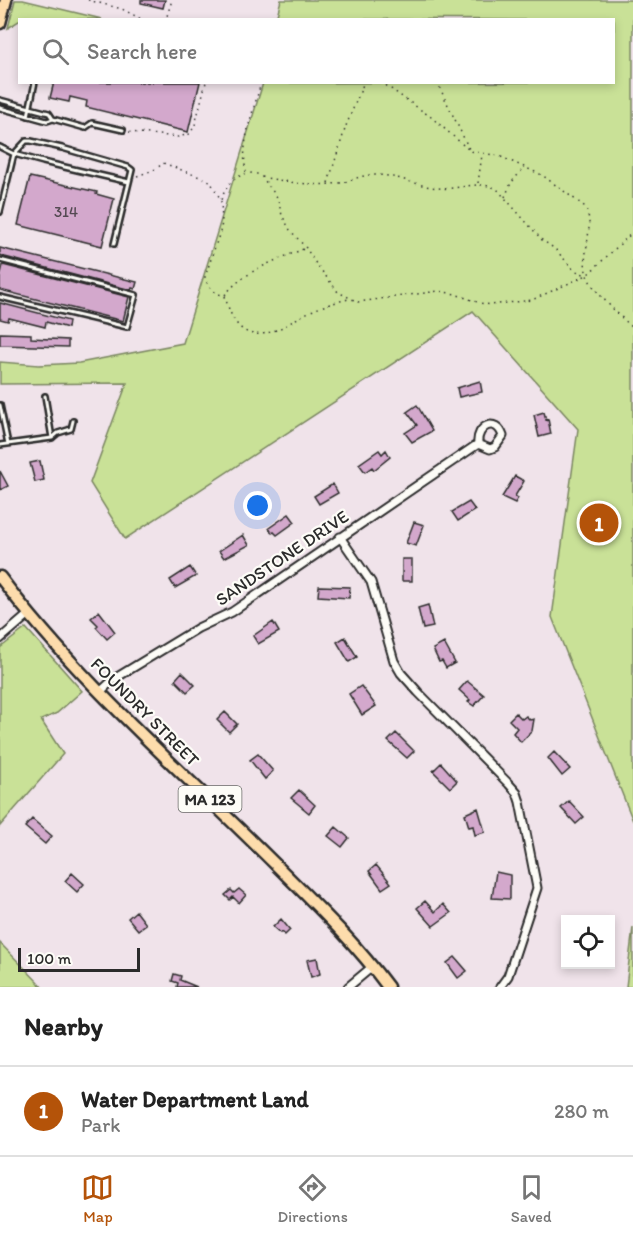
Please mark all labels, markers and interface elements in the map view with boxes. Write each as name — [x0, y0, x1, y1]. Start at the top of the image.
search box — [18, 18, 615, 84]
icon: search — [39, 35, 72, 68]
text: Search here — [87, 38, 197, 65]
house number: 314 — [54, 203, 78, 221]
your location — [243, 491, 272, 520]
pin: 1 — [580, 500, 618, 546]
street label: SANDSTONE DRIVE — [211, 505, 353, 611]
street label: FOUNDRY STREET — [86, 653, 204, 771]
road number: MA 123 — [178, 786, 242, 812]
map controls — [561, 915, 615, 969]
button: locate — [561, 915, 615, 969]
scale bar — [18, 945, 140, 972]
text: 100 m — [27, 949, 71, 968]
text: Nearby — [24, 1010, 103, 1042]
text: Water Department Land — [81, 1086, 309, 1113]
text: 1 — [39, 1099, 48, 1123]
text: 280 m — [554, 1099, 609, 1123]
text: Park — [81, 1113, 120, 1137]
tab: Map — [81, 1171, 114, 1226]
tab: Directions — [277, 1171, 348, 1226]
tab: Saved — [511, 1171, 552, 1226]

